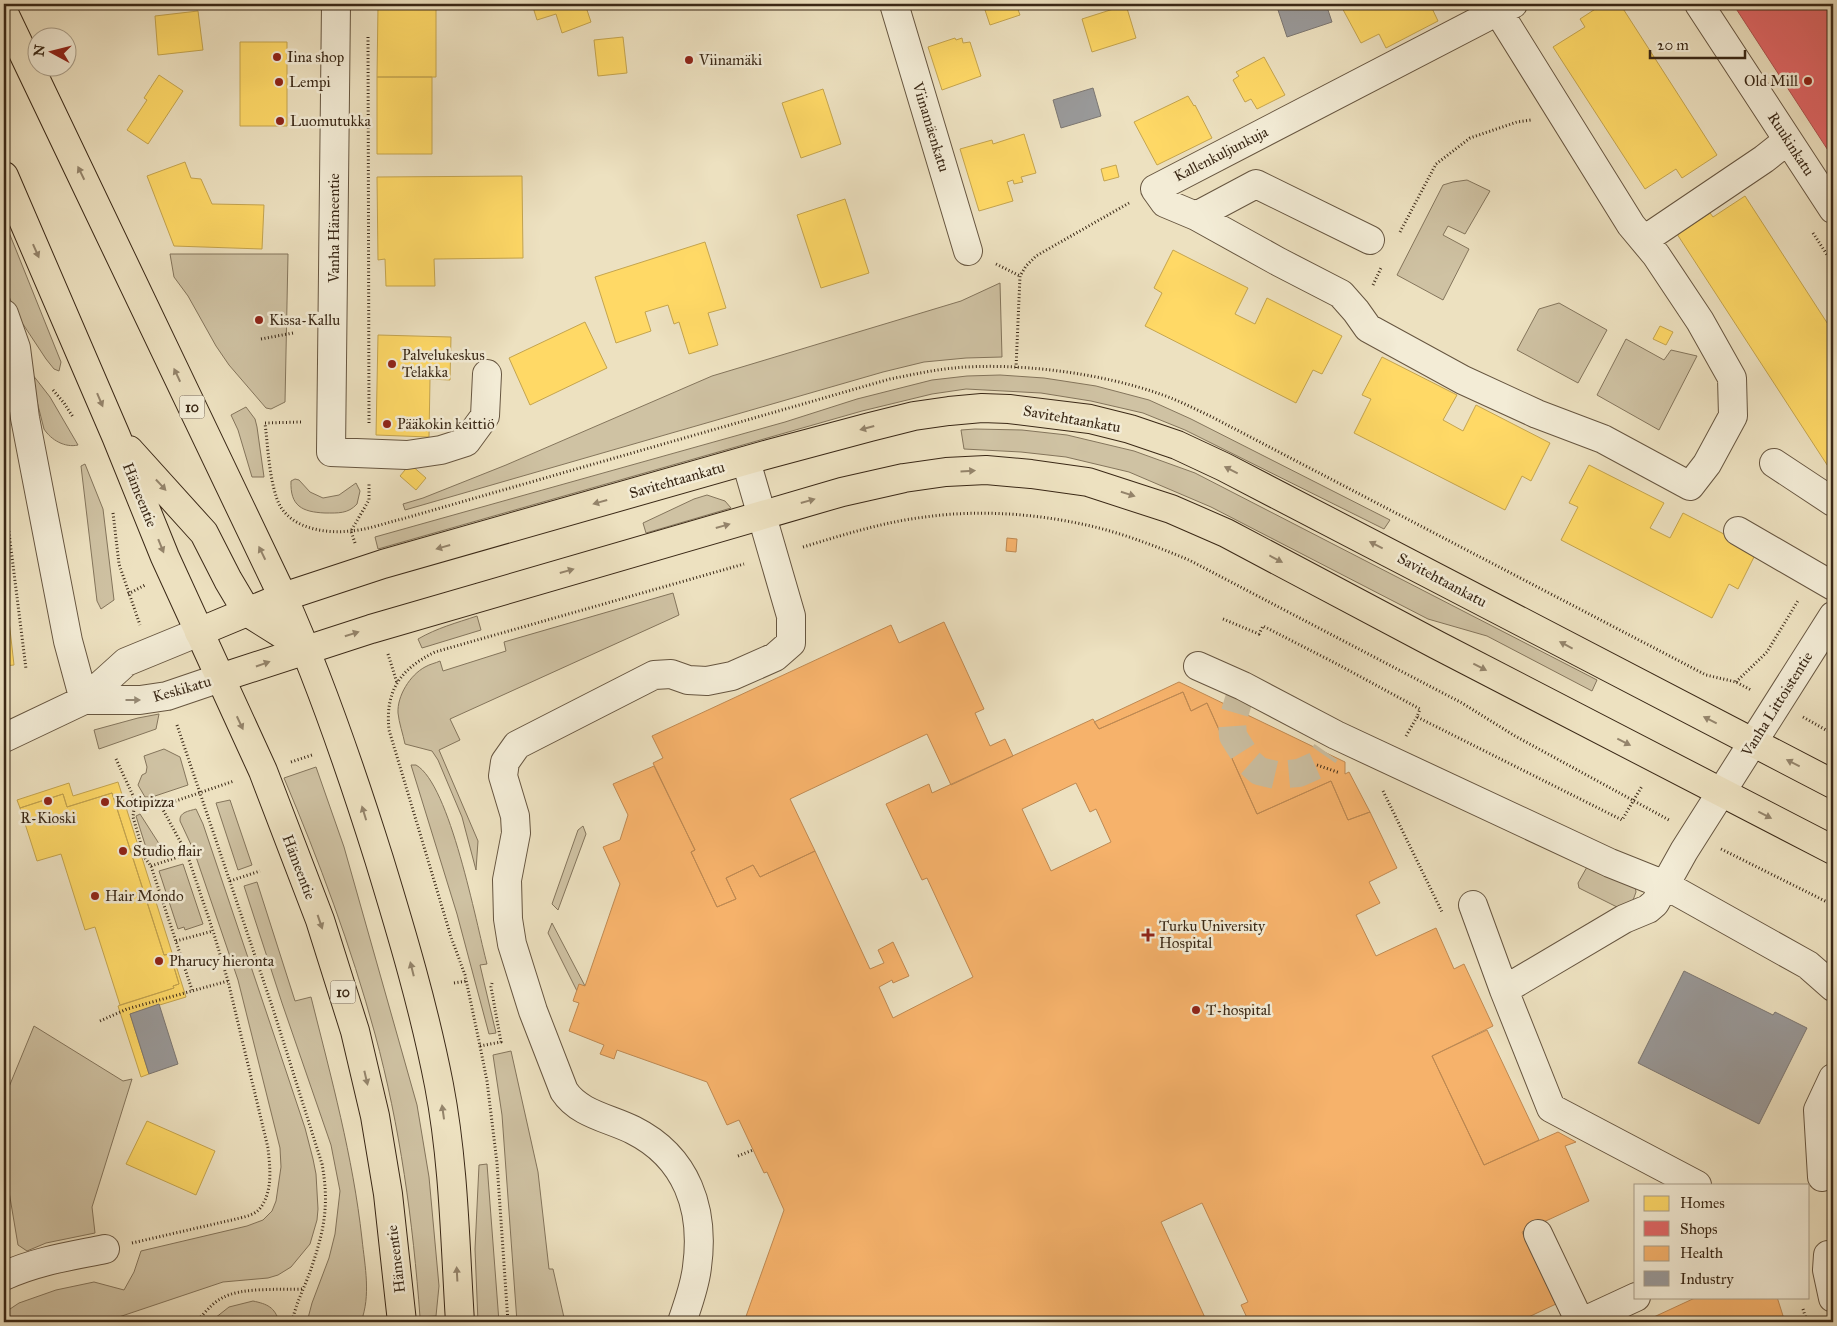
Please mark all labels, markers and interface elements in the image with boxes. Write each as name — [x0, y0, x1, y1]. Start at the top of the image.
north arrow — [28, 28, 78, 78]
scale bar — [1650, 28, 1744, 60]
text: 20 m — [1657, 36, 1689, 54]
text: N — [30, 43, 49, 57]
place label: Iina shop — [287, 48, 344, 66]
marker: Iina shop — [271, 51, 283, 63]
place label: Viinamäki — [698, 51, 762, 69]
marker: Viinamäki — [683, 54, 695, 66]
place label: Old Mill — [1744, 72, 1799, 90]
place label: Lempi — [289, 73, 331, 91]
marker: Old Mill — [1802, 75, 1814, 87]
marker: Lempi — [273, 76, 285, 88]
street label: Viinamäenkatu — [909, 79, 953, 174]
street label: Ruukinkatu — [1764, 109, 1818, 179]
place label: Luomutukka — [290, 112, 371, 130]
marker: Luomutukka — [274, 115, 286, 127]
street label: Kallenkuljunkuja — [1171, 122, 1272, 185]
one-way arrow — [76, 166, 84, 180]
street label: Vanha Hämeentie — [325, 173, 343, 284]
one-way arrow — [33, 244, 41, 258]
place label: Kissa-Kallu — [269, 311, 340, 329]
marker: Kissa-Kallu — [253, 314, 265, 326]
place label: Palvelukeskus Telakka — [402, 346, 485, 381]
marker: Palvelukeskus Telakka — [386, 358, 398, 370]
one-way arrow — [173, 368, 181, 382]
one-way arrow — [97, 393, 105, 407]
road number: 10 — [180, 396, 204, 418]
street label: Savitehtaankatu — [1022, 402, 1122, 436]
place label: Pääkokin keittiö — [397, 415, 495, 433]
marker: Pääkokin keittiö — [381, 418, 393, 430]
one-way arrow — [860, 424, 875, 432]
street label: Savitehtaankatu — [627, 458, 727, 502]
street label: Hämeentie — [119, 460, 161, 530]
one-way arrow — [960, 466, 976, 474]
one-way arrow — [1224, 466, 1239, 474]
one-way arrow — [155, 479, 167, 491]
one-way arrow — [1120, 491, 1135, 498]
one-way arrow — [801, 497, 816, 505]
one-way arrow — [592, 499, 607, 507]
one-way arrow — [716, 521, 731, 529]
one-way arrow — [157, 539, 165, 553]
one-way arrow — [1368, 541, 1383, 549]
one-way arrow — [436, 543, 451, 551]
one-way arrow — [258, 546, 266, 560]
street label: Savitehtaankatu — [1394, 549, 1490, 611]
one-way arrow — [1269, 555, 1283, 563]
one-way arrow — [560, 567, 575, 575]
one-way arrow — [345, 630, 360, 638]
one-way arrow — [1559, 641, 1573, 649]
street label: Vanha Littoistentie — [1737, 648, 1816, 760]
one-way arrow — [255, 660, 270, 667]
one-way arrow — [1473, 663, 1487, 671]
street label: Keskikatu — [151, 672, 213, 706]
one-way arrow — [125, 696, 141, 704]
one-way arrow — [236, 716, 244, 730]
one-way arrow — [1703, 716, 1717, 724]
one-way arrow — [1617, 738, 1631, 746]
one-way arrow — [1786, 759, 1800, 767]
place label: Kotipizza — [115, 793, 175, 811]
marker: R-Kioski — [42, 795, 54, 807]
marker: Kotipizza — [99, 796, 111, 808]
one-way arrow — [360, 806, 368, 821]
place label: R-Kioski — [20, 809, 76, 827]
one-way arrow — [1758, 811, 1772, 819]
street label: Hämeentie — [278, 832, 320, 902]
place label: Studio flair — [133, 842, 202, 860]
marker: Studio flair — [117, 845, 129, 857]
place label: Hair Mondo — [105, 887, 184, 905]
marker: Hair Mondo — [89, 890, 101, 902]
one-way arrow — [316, 915, 324, 930]
place label: Turku University Hospital — [1159, 917, 1266, 952]
marker: Turku University Hospital — [1141, 928, 1155, 942]
place label: Pharucy hieronta — [169, 952, 275, 970]
marker: Pharucy hieronta — [153, 955, 165, 967]
one-way arrow — [408, 961, 416, 976]
road number: 10 — [330, 980, 356, 1004]
place label: T-hospital — [1206, 1001, 1272, 1019]
marker: T-hospital — [1190, 1004, 1202, 1016]
one-way arrow — [362, 1070, 370, 1085]
one-way arrow — [439, 1103, 447, 1119]
legend — [1634, 1184, 1810, 1298]
text: Homes — [1680, 1194, 1725, 1212]
text: Shops — [1680, 1220, 1718, 1238]
street label: Hämeentie — [383, 1224, 409, 1294]
text: Health — [1680, 1244, 1724, 1262]
one-way arrow — [453, 1265, 461, 1281]
text: Industry — [1680, 1270, 1734, 1288]

